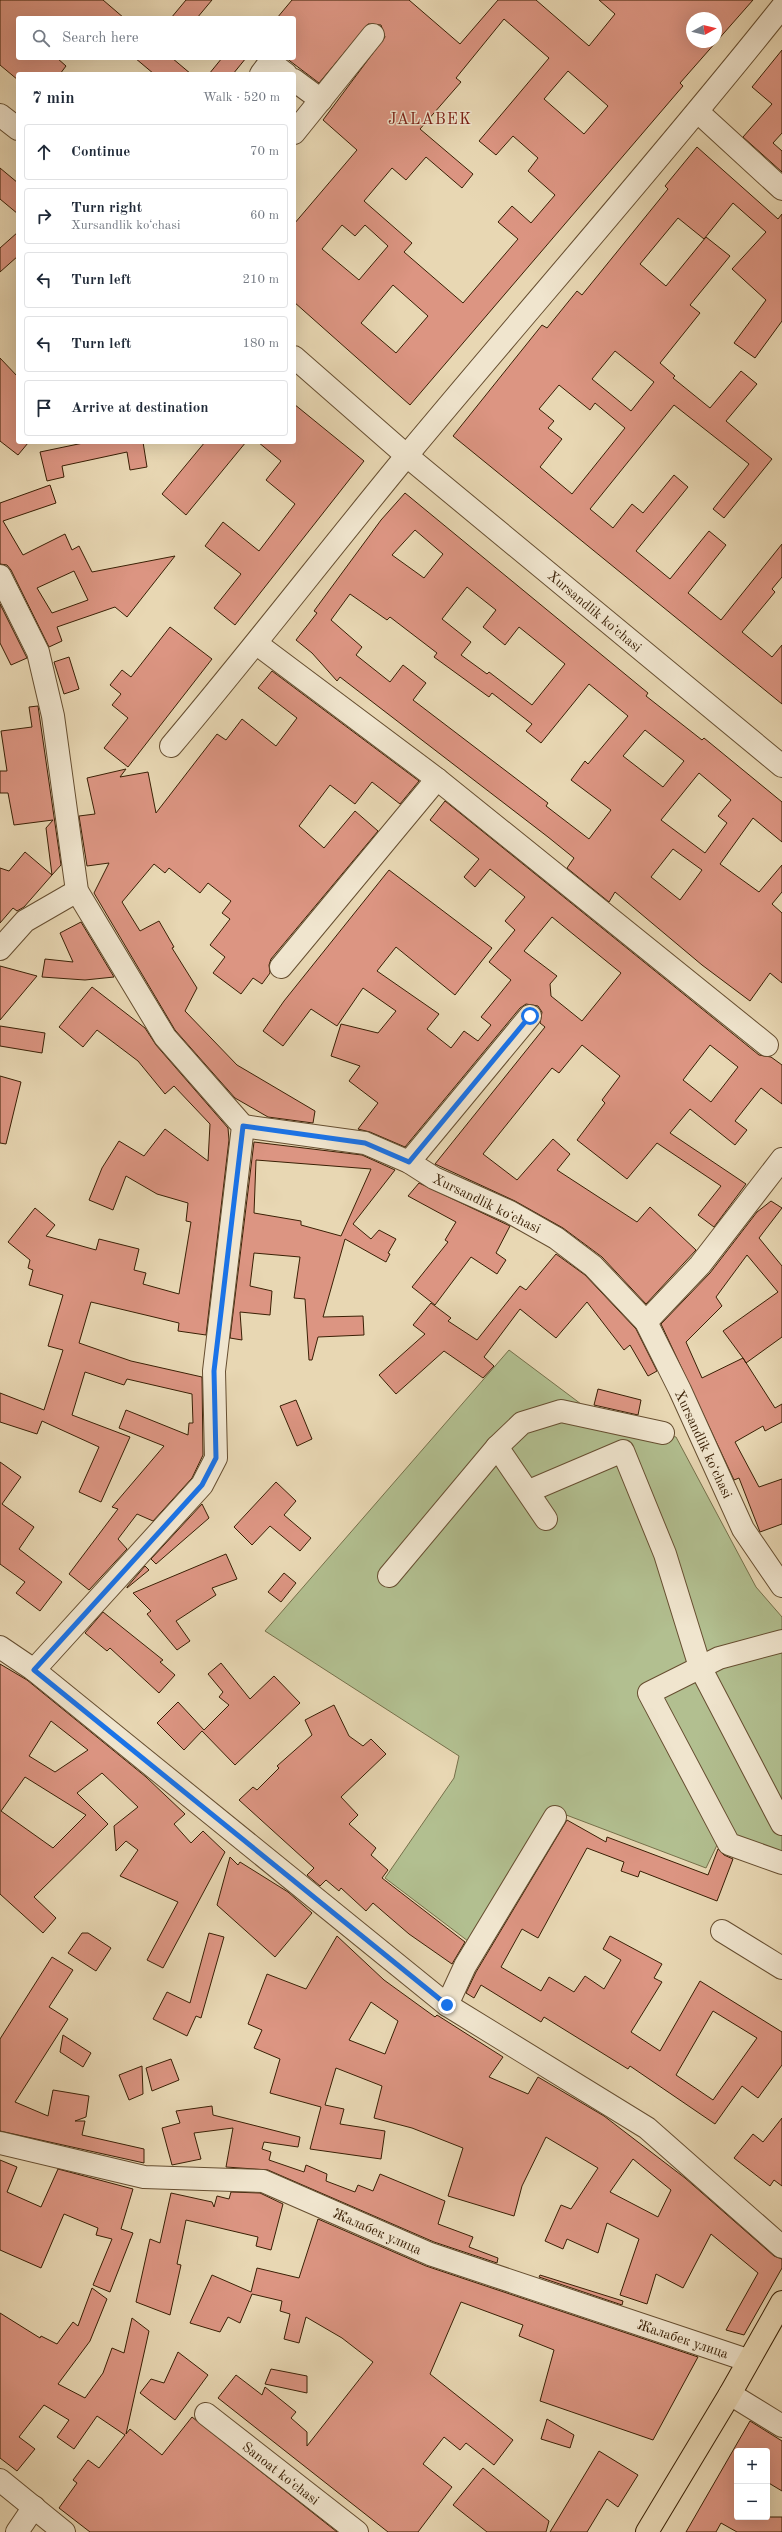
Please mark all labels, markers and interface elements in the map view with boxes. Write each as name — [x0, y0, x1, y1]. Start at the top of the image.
north arrow — [686, 12, 722, 48]
search box — [16, 16, 296, 60]
icon: search — [30, 27, 52, 49]
text: Search here — [62, 31, 139, 46]
text: 7 min — [32, 90, 75, 107]
text: Walk · 520 m — [203, 91, 280, 104]
district label: JALABEK — [388, 112, 472, 128]
icon: ahead — [33, 141, 55, 163]
text: Continue — [71, 145, 130, 160]
text: 70 m — [250, 145, 279, 158]
text: Turn right — [71, 201, 142, 216]
icon: right — [33, 205, 55, 227]
text: 60 m — [250, 209, 279, 222]
text: Xursandlik koʻchasi — [71, 219, 180, 232]
icon: left — [33, 269, 55, 291]
text: Turn left — [71, 273, 131, 288]
text: 210 m — [242, 273, 279, 286]
icon: left — [33, 333, 55, 355]
text: Turn left — [71, 337, 131, 352]
text: 180 m — [242, 337, 279, 350]
icon: arrive — [33, 397, 55, 419]
text: Arrive at destination — [71, 401, 209, 416]
street label: Xursandlik koʻchasi — [545, 568, 645, 655]
route start — [521, 1007, 539, 1025]
street label: Xursandlik koʻchasi — [431, 1171, 543, 1236]
street label: Xursandlik koʻchasi — [672, 1388, 735, 1501]
route end — [438, 1996, 456, 2014]
street label: Жалабек улица — [331, 2206, 424, 2257]
street label: Жалабек улица — [635, 2318, 730, 2361]
street label: Sanoat koʻchasi — [239, 2439, 322, 2508]
map controls — [734, 2448, 770, 2520]
button: + — [734, 2448, 770, 2484]
button: − — [734, 2484, 770, 2520]

